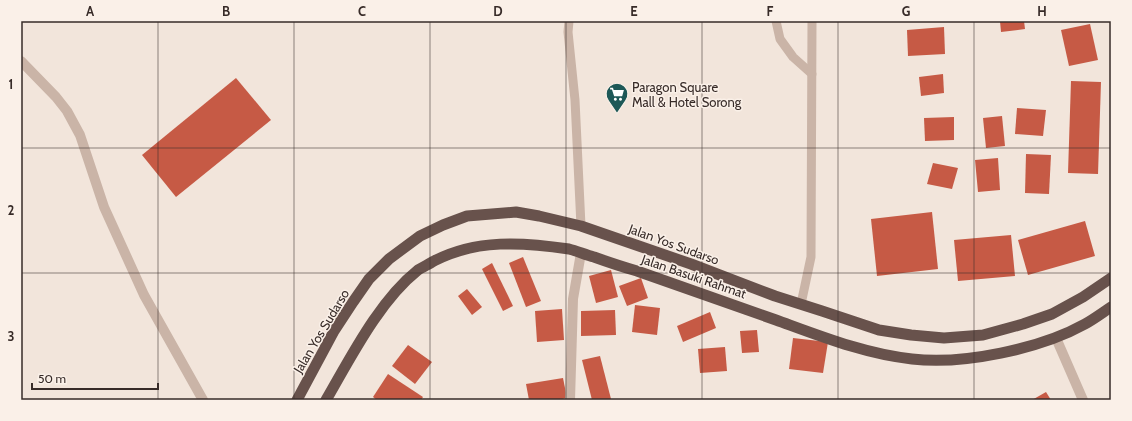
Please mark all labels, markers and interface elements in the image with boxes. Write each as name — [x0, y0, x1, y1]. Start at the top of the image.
text: A — [86, 3, 95, 19]
text: B — [222, 3, 230, 19]
text: C — [358, 3, 366, 19]
text: D — [493, 3, 503, 19]
text: E — [630, 3, 638, 19]
text: F — [767, 3, 774, 19]
text: G — [902, 3, 911, 19]
text: H — [1037, 3, 1047, 19]
text: 1 — [9, 76, 13, 92]
place label: Paragon Square Mall & Hotel Sorong — [632, 79, 742, 110]
supermarket icon: Paragon Square Mall & Hotel Sorong — [604, 81, 630, 114]
text: 2 — [8, 202, 15, 218]
street label: Jalan Yos Sudarso — [626, 220, 721, 268]
street label: Jalan Basuki Rahmat — [639, 250, 749, 302]
street label: Jalan Yos Sudarso — [289, 286, 352, 377]
text: 3 — [7, 328, 15, 344]
scale bar — [32, 365, 158, 391]
text: 50 m — [38, 371, 66, 386]

